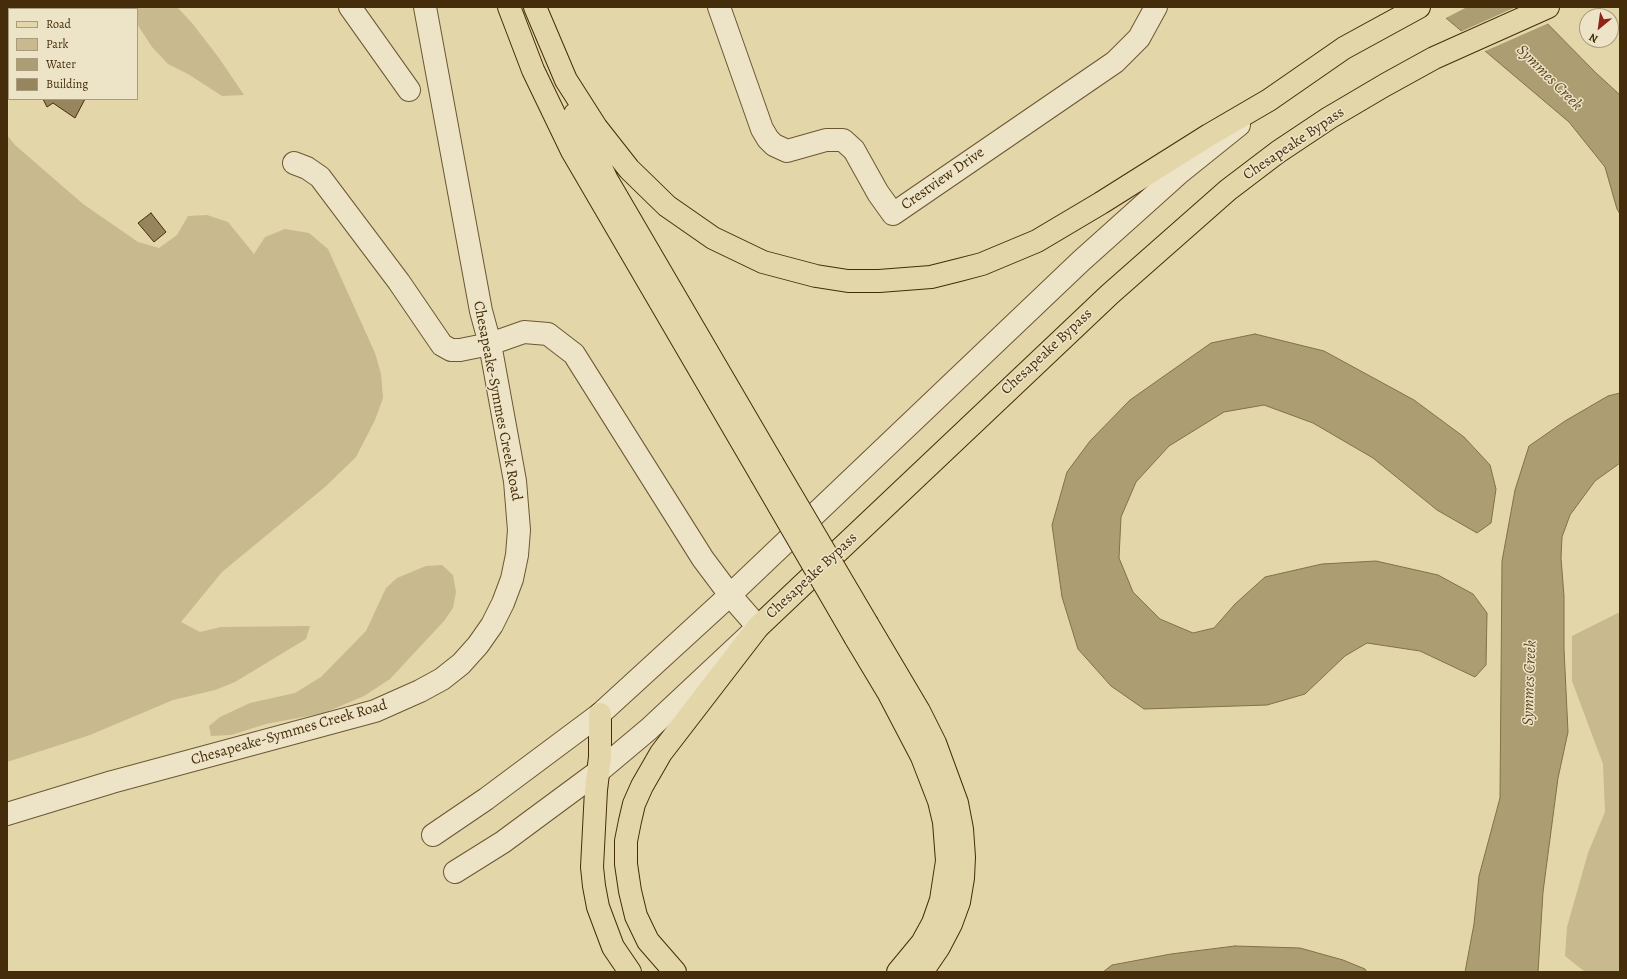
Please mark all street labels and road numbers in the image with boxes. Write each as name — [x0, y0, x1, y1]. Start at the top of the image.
street label: Chesapeake Bypass — [1240, 104, 1348, 184]
street label: Crestview Drive — [898, 144, 988, 214]
street label: Chesapeake-Symmes Creek Road — [469, 300, 525, 502]
street label: Chesapeake Bypass — [998, 305, 1096, 399]
street label: Chesapeake Bypass — [763, 529, 861, 623]
street label: Chesapeake-Symmes Creek Road — [189, 696, 389, 770]

